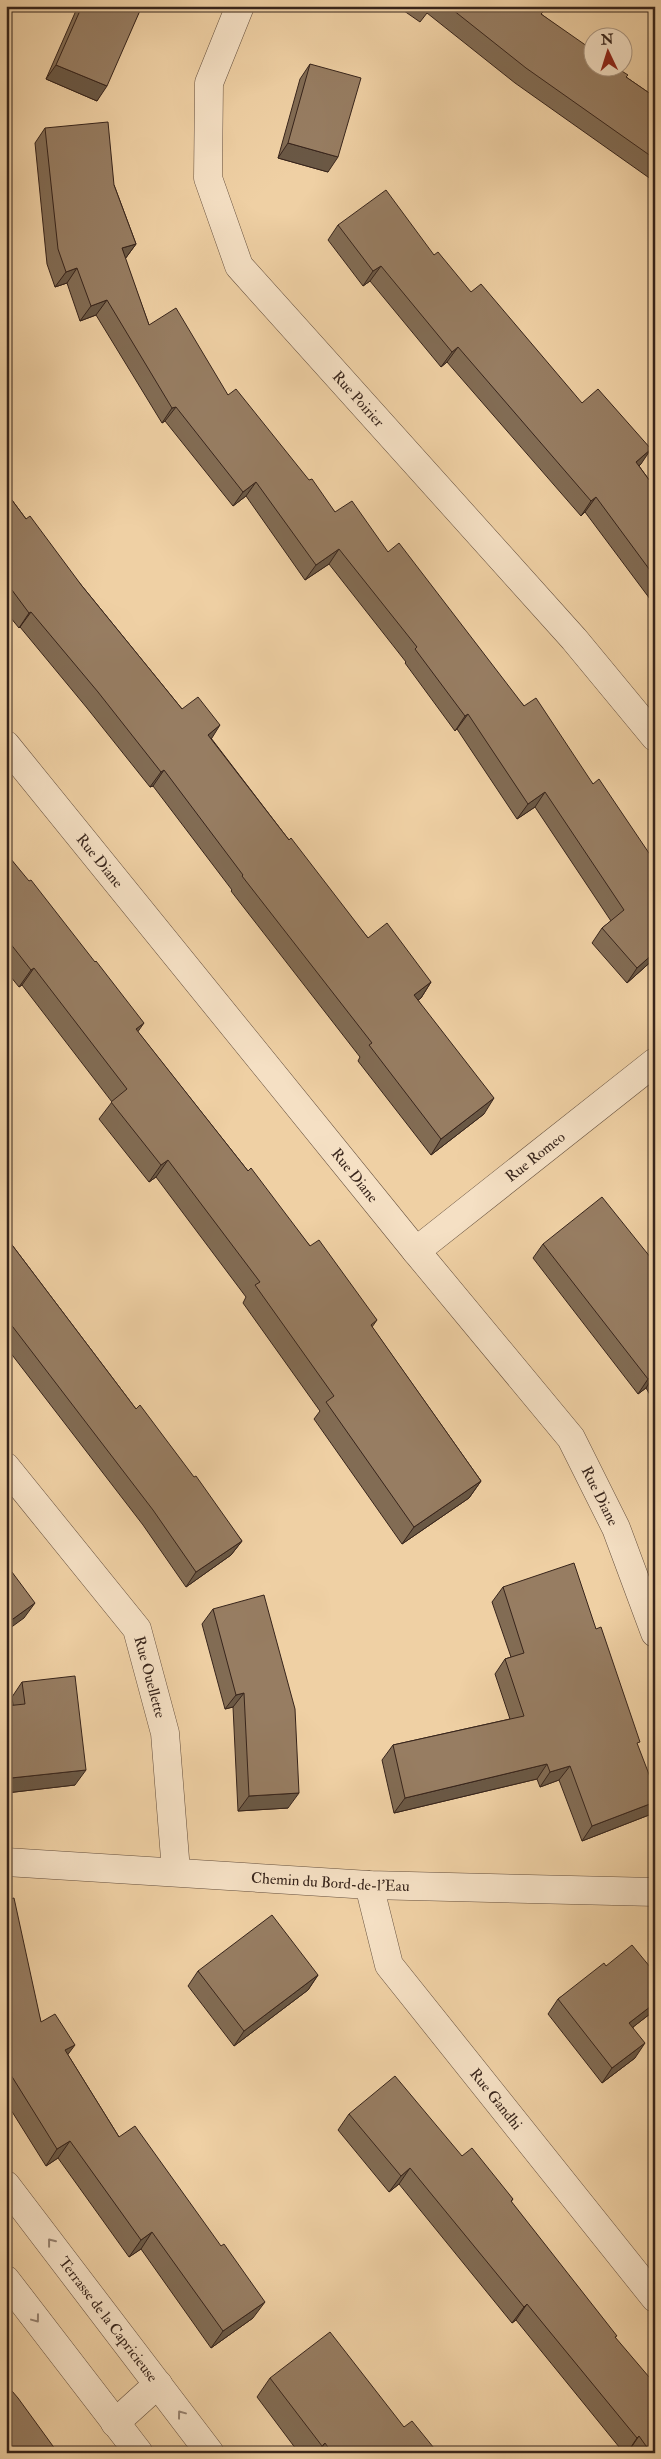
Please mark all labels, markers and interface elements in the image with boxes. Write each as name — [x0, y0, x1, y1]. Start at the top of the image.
north arrow — [584, 28, 634, 78]
text: N — [599, 31, 614, 49]
street label: Rue Poirier — [328, 367, 389, 431]
street label: Rue Diane — [72, 830, 127, 892]
street label: Rue Romeo — [502, 1127, 569, 1186]
street label: Rue Diane — [327, 1145, 382, 1206]
street label: Rue Diane — [577, 1463, 623, 1529]
street label: Rue Ouellette — [130, 1634, 170, 1720]
street label: Chemin du Bord-de-l'Eau — [251, 1868, 410, 1895]
street label: Rue Gandhi — [466, 2064, 526, 2134]
one-way arrow — [49, 2239, 57, 2248]
street label: Terrasse de la Capricieuse — [55, 2253, 162, 2386]
one-way arrow — [30, 2313, 38, 2322]
one-way arrow — [178, 2410, 187, 2420]

